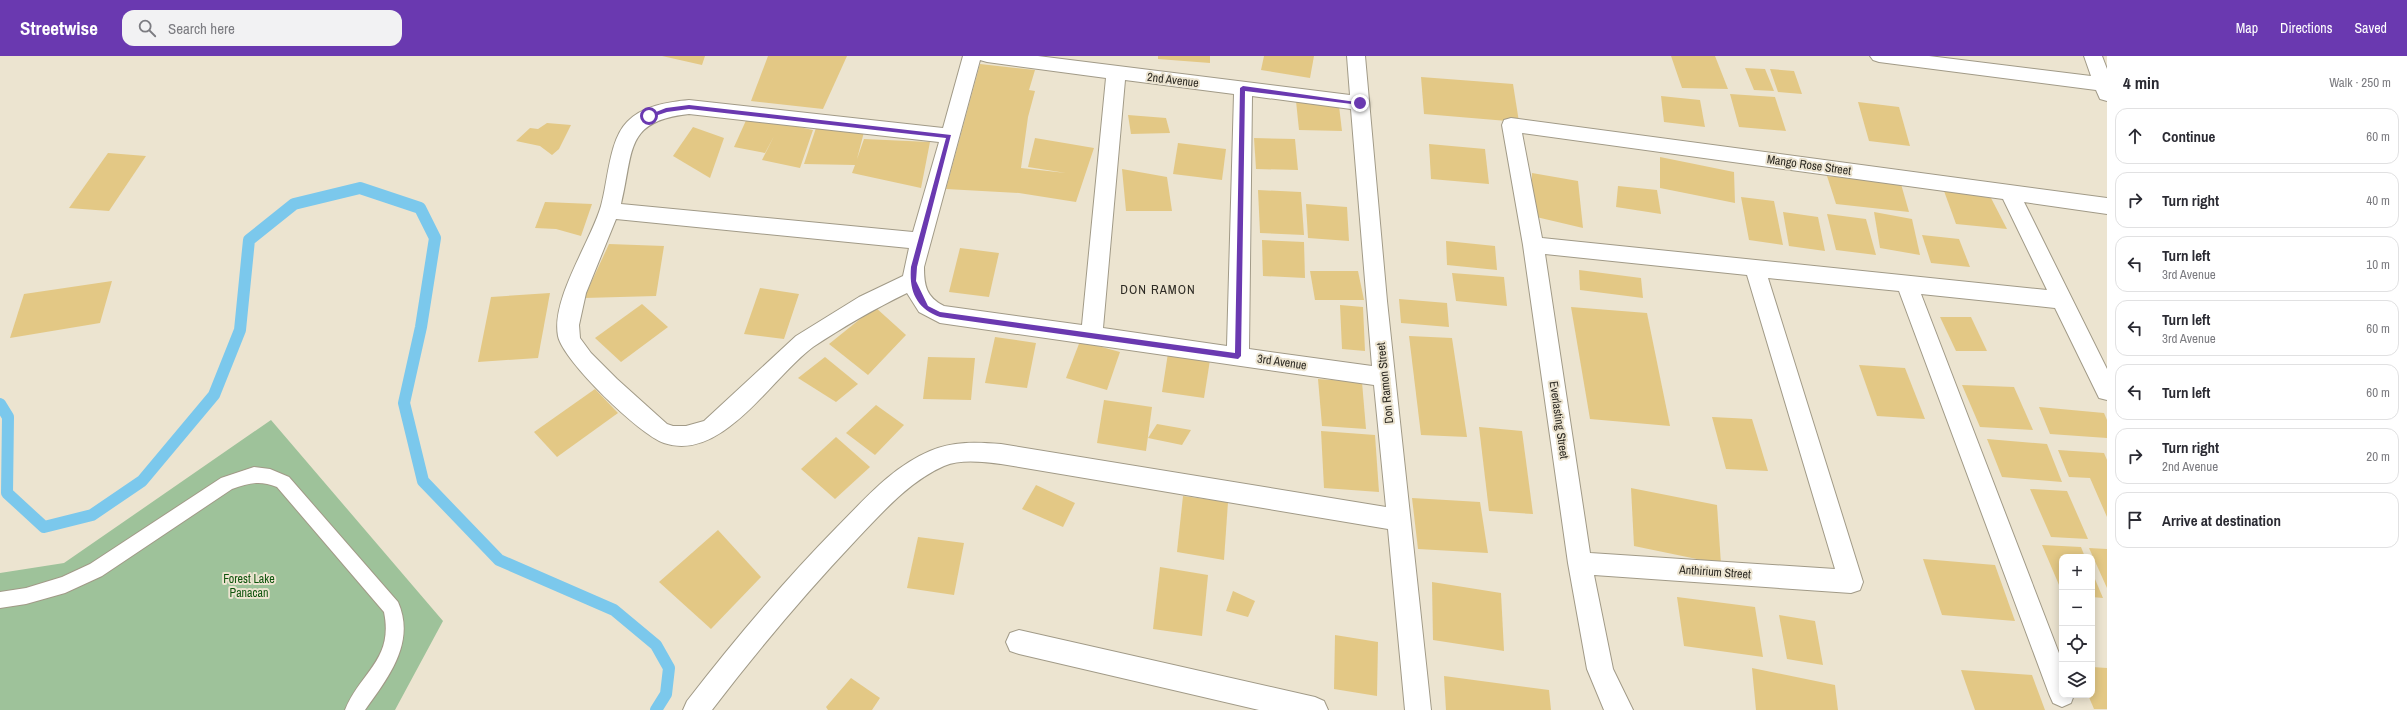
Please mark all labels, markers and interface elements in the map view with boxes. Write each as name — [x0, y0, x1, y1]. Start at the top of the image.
search box — [122, 10, 402, 46]
text: Streetwise — [20, 15, 98, 41]
icon: search — [136, 17, 158, 39]
text: Search here — [168, 18, 235, 39]
text: Map — [2236, 19, 2258, 37]
text: Directions — [2280, 19, 2332, 37]
text: Saved — [2354, 19, 2387, 37]
street label: 2nd Avenue — [1146, 69, 1200, 91]
text: 4 min — [2123, 71, 2159, 94]
text: Walk · 250 m — [2329, 74, 2391, 91]
route end — [1351, 94, 1369, 112]
route start — [640, 107, 658, 125]
icon: ahead — [2124, 125, 2146, 147]
text: Continue — [2162, 126, 2215, 147]
text: 60 m — [2366, 128, 2390, 145]
street label: Mango Rose Street — [1766, 151, 1852, 179]
icon: right — [2124, 189, 2146, 211]
text: Turn right — [2162, 190, 2219, 211]
text: 40 m — [2366, 192, 2390, 209]
text: Turn left — [2162, 245, 2210, 266]
icon: left — [2124, 253, 2146, 275]
text: 10 m — [2366, 256, 2390, 273]
text: 3rd Avenue — [2162, 266, 2216, 283]
district label: DON RAMON — [1120, 281, 1196, 298]
text: Turn left — [2162, 309, 2210, 330]
icon: left — [2124, 317, 2146, 339]
text: 60 m — [2366, 320, 2390, 337]
text: 3rd Avenue — [2162, 330, 2216, 347]
street label: Don Ramon Street — [1373, 341, 1397, 424]
street label: 3rd Avenue — [1256, 351, 1308, 373]
street label: Everlasting Street — [1546, 380, 1572, 460]
icon: left — [2124, 381, 2146, 403]
text: Turn left — [2162, 382, 2210, 403]
text: 60 m — [2366, 384, 2390, 401]
text: Turn right — [2162, 437, 2219, 458]
icon: right — [2124, 445, 2146, 467]
text: 20 m — [2366, 448, 2390, 465]
text: 2nd Avenue — [2162, 458, 2218, 475]
icon: arrive — [2124, 509, 2146, 531]
text: Arrive at destination — [2162, 510, 2281, 531]
map controls — [2059, 554, 2095, 698]
button: + — [2059, 554, 2095, 590]
street label: Anthirium Street — [1678, 561, 1752, 582]
park label: Forest Lake Panacan — [223, 571, 275, 601]
button: − — [2059, 590, 2095, 626]
button: locate — [2059, 626, 2095, 662]
button: layers — [2059, 662, 2095, 698]

